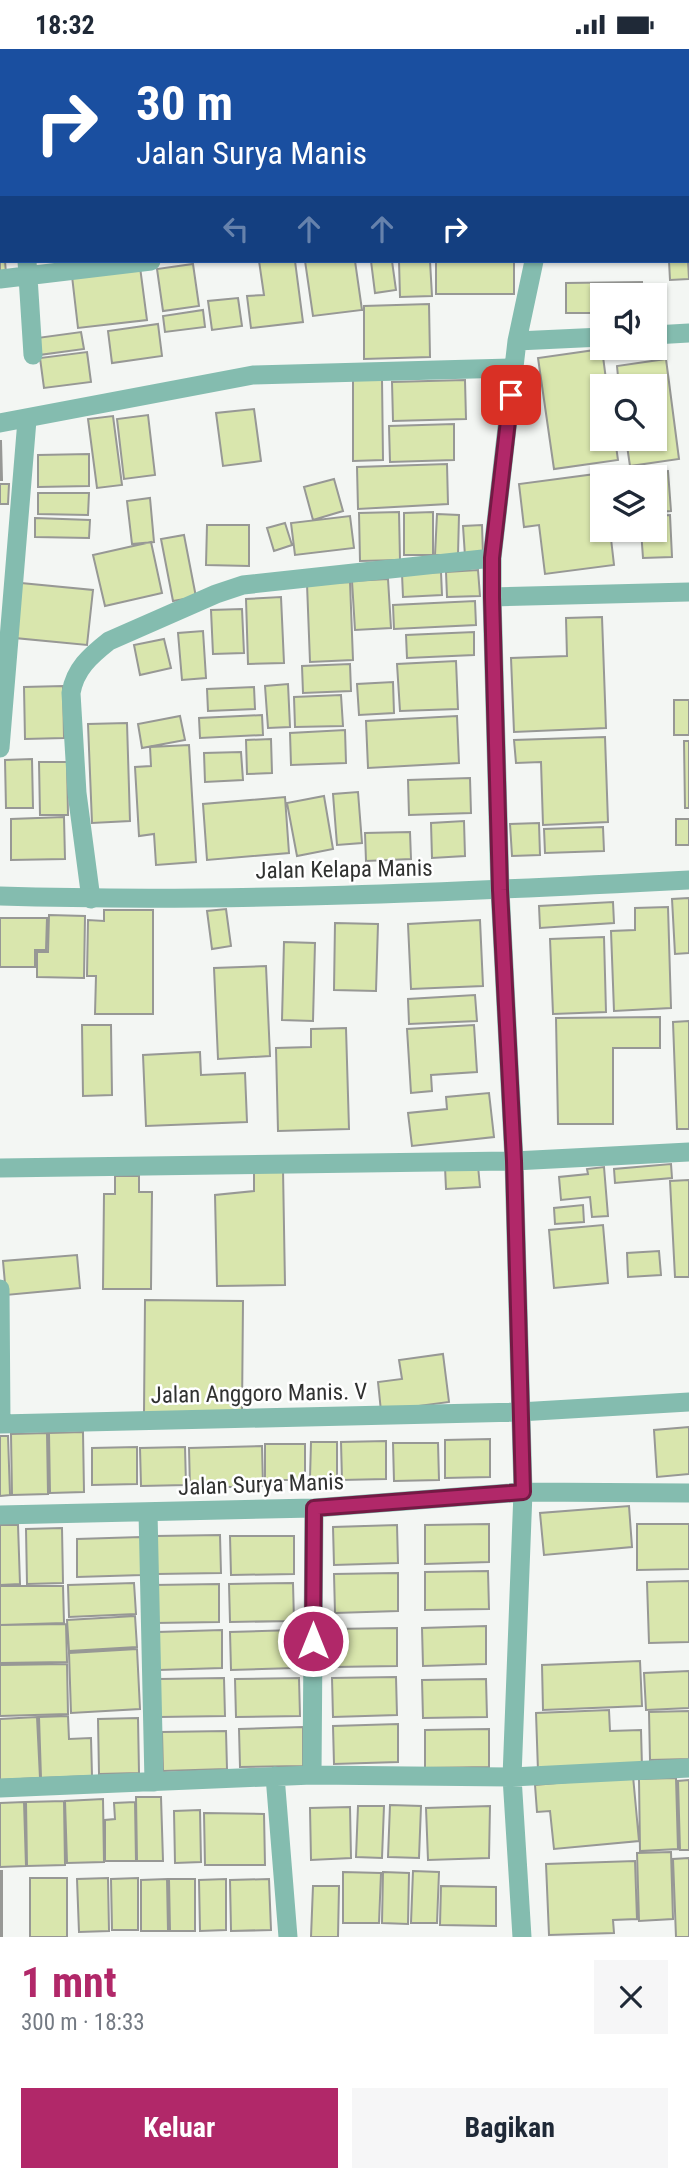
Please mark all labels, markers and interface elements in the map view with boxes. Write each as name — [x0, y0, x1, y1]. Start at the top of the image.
text: 18:32 — [35, 10, 95, 40]
text: 30 m — [136, 75, 233, 132]
icon: right — [21, 77, 112, 168]
text: Jalan Surya Manis — [136, 134, 367, 172]
icon: left — [217, 210, 255, 248]
icon: ahead — [290, 210, 328, 248]
icon: ahead — [363, 210, 401, 248]
icon: right — [436, 210, 474, 248]
map controls — [590, 283, 667, 542]
button: sound — [590, 283, 667, 360]
pin — [481, 365, 541, 425]
button: search — [590, 374, 667, 451]
icon: arrive — [492, 376, 530, 414]
button: layers — [590, 465, 667, 542]
street label: Jalan Kelapa Manis — [255, 854, 433, 885]
street label: Jalan Anggoro Manis. V — [150, 1378, 368, 1409]
street label: Jalan Surya Manis — [178, 1468, 345, 1501]
position arrow — [276, 1604, 350, 1678]
text: 1 mnt — [21, 1958, 117, 2007]
button: close — [594, 1960, 668, 2034]
text: 300 m · 18:33 — [21, 2009, 145, 2036]
button: Keluar — [21, 2088, 338, 2168]
button: Bagikan — [352, 2088, 668, 2168]

